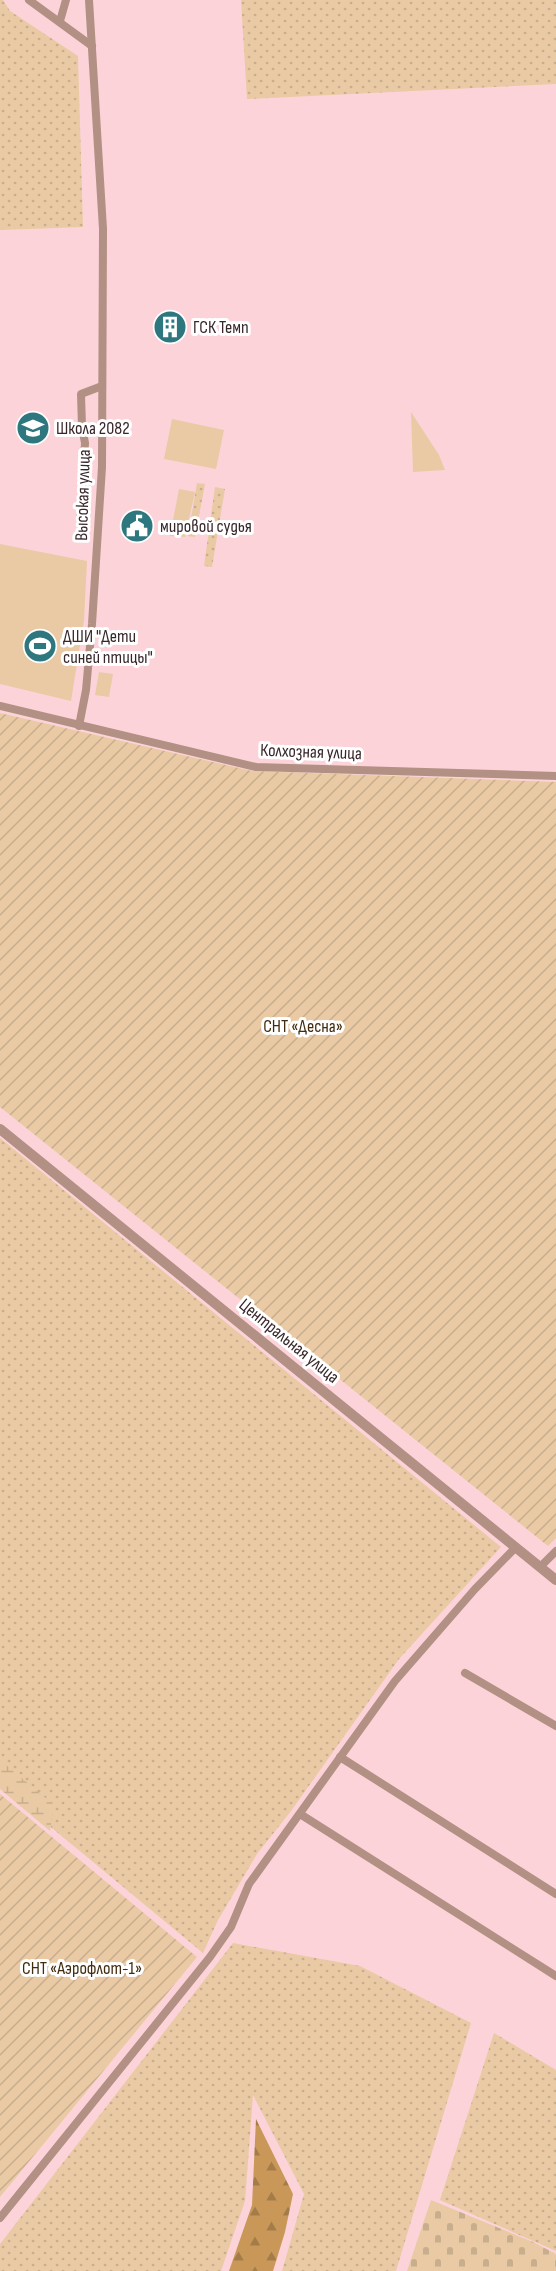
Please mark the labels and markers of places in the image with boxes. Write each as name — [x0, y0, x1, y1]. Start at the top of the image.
building icon: ГСК Темп — [152, 309, 188, 345]
place label: ГСК Темп — [193, 317, 249, 338]
school or university icon: Школа 2082 — [15, 410, 51, 446]
place label: Школа 2082 — [56, 418, 130, 439]
public building icon: мировой судья — [119, 508, 155, 544]
place label: мировой судья — [160, 516, 252, 537]
place label: ДШИ "Дети синей птицы" — [63, 626, 153, 668]
sports icon: ДШИ "Дети синей птицы" — [22, 628, 58, 664]

